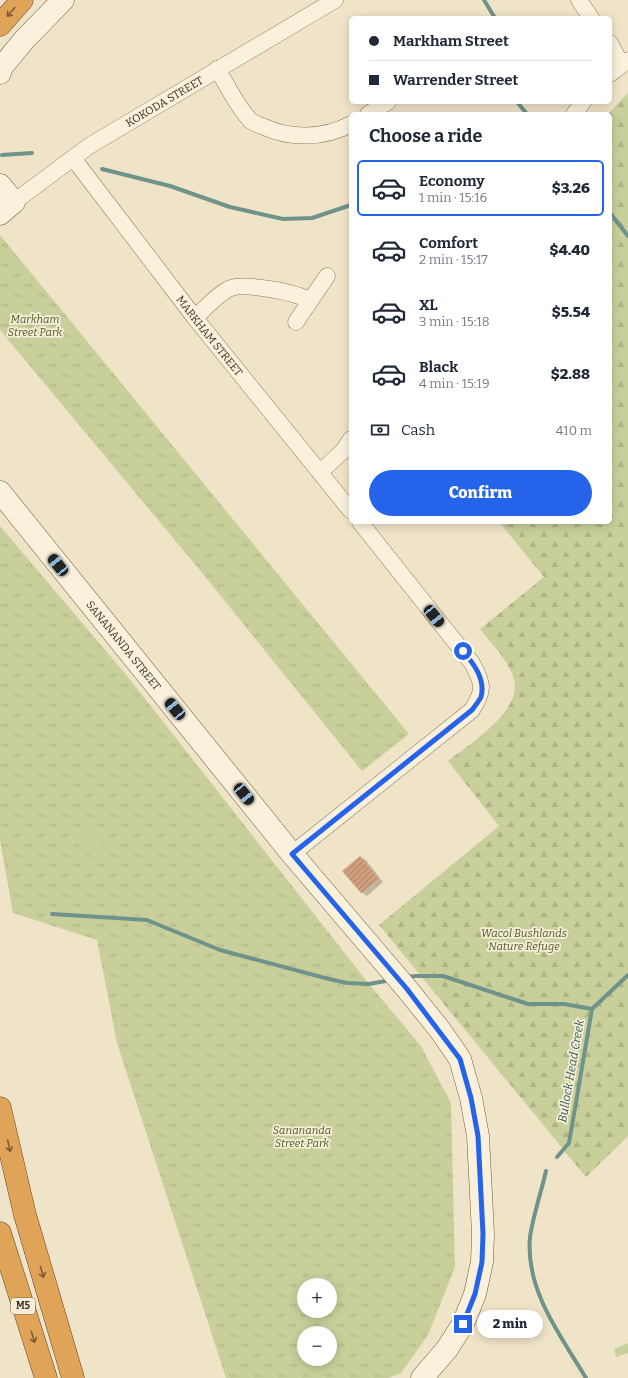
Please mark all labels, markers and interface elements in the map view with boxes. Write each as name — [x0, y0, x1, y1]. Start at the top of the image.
one-way arrow — [6, 7, 15, 18]
text: Markham Street — [393, 32, 509, 50]
text: Warrender Street — [393, 71, 518, 89]
street label: KOKODA STREET — [123, 73, 206, 129]
text: Choose a ride — [369, 125, 482, 147]
icon: car — [371, 170, 407, 206]
text: Economy — [419, 172, 485, 190]
text: $3.26 — [552, 179, 590, 197]
text: 1 min · 15:16 — [419, 190, 487, 205]
icon: car — [371, 232, 407, 268]
text: Comfort — [419, 234, 478, 252]
text: $4.40 — [550, 241, 590, 259]
text: 2 min · 15:17 — [419, 252, 488, 267]
street label: MARKHAM STREET — [174, 293, 246, 379]
icon: car — [371, 294, 407, 330]
text: XL — [419, 296, 438, 314]
text: $5.54 — [552, 303, 590, 321]
park label: Markham Street Park — [8, 313, 63, 339]
text: 3 min · 15:18 — [419, 314, 490, 329]
icon: car — [371, 356, 407, 392]
text: Black — [419, 358, 458, 376]
text: $2.88 — [551, 365, 590, 383]
text: 4 min · 15:19 — [419, 376, 490, 391]
icon: cash — [369, 419, 391, 441]
text: Cash — [401, 421, 435, 439]
text: 410 m — [556, 423, 592, 438]
button: Confirm — [369, 470, 592, 516]
car — [46, 552, 70, 578]
street label: SANANANDA STREET — [84, 598, 164, 693]
car — [422, 603, 446, 629]
route start — [454, 642, 472, 660]
car — [163, 696, 187, 722]
car — [232, 781, 256, 807]
park label: Wacol Bushlands Nature Refuge — [481, 927, 567, 953]
water label: Bullock Head Creek — [555, 1018, 587, 1123]
park label: Sanananda Street Park — [273, 1124, 331, 1150]
one-way arrow — [6, 1139, 13, 1152]
one-way arrow — [38, 1265, 46, 1278]
map controls — [297, 1278, 337, 1366]
button: + — [297, 1278, 337, 1318]
road number: M5 — [11, 1298, 35, 1314]
callout: 2 min — [477, 1310, 543, 1338]
route end — [454, 1315, 472, 1333]
text: 2 min — [493, 1316, 527, 1331]
button: − — [297, 1326, 337, 1366]
one-way arrow — [30, 1330, 37, 1343]

